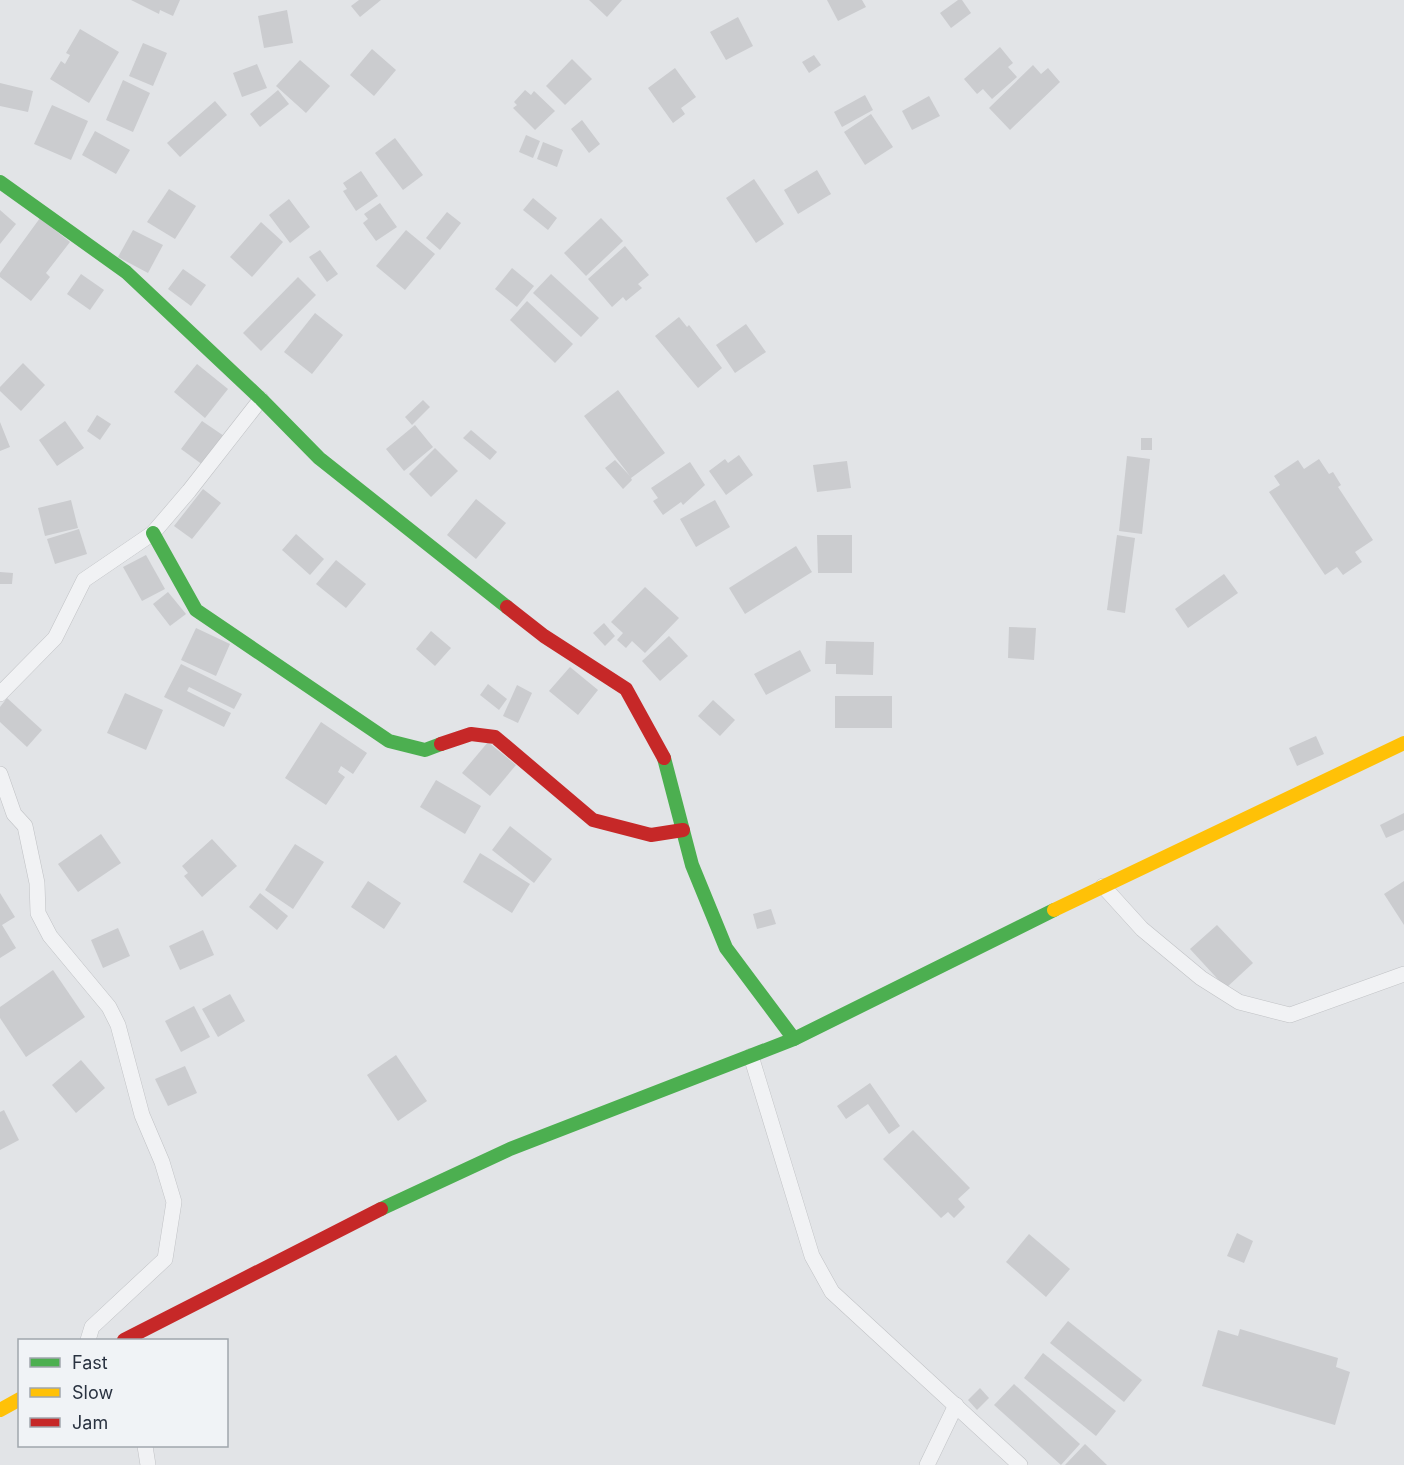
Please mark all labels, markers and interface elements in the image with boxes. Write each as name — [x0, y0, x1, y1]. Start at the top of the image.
legend — [18, 1339, 228, 1447]
text: Fast — [72, 1352, 108, 1373]
text: Slow — [72, 1382, 113, 1403]
text: Jam — [72, 1412, 108, 1433]

